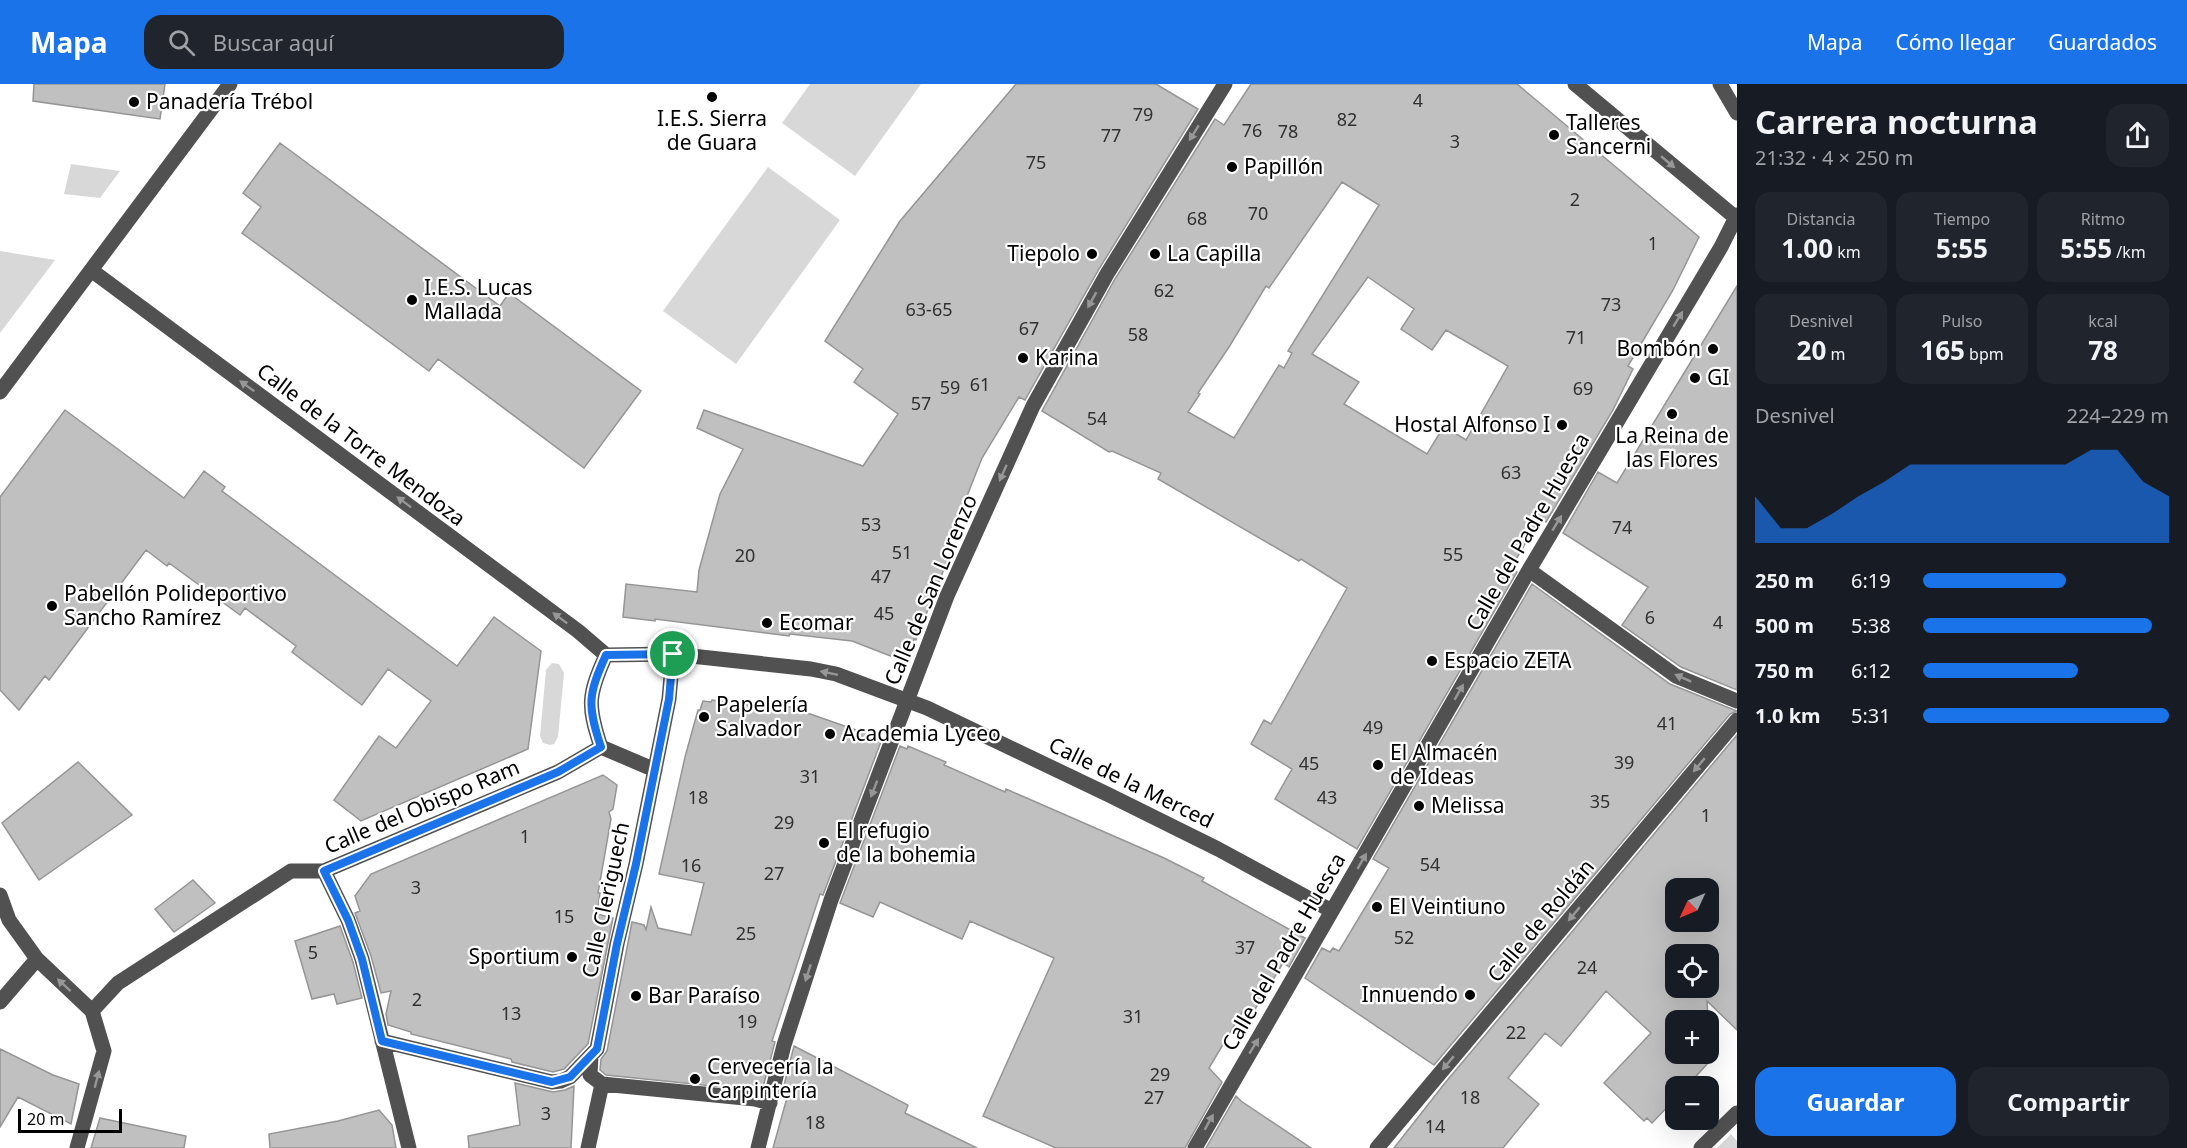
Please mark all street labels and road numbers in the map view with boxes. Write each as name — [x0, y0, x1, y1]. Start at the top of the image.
street label: Calle de la Torre Mendoza — [252, 357, 472, 532]
street label: Calle del Padre Huesca — [1459, 427, 1595, 636]
street label: Calle de San Lorenzo — [877, 490, 983, 689]
street label: Calle de la Merced — [1044, 730, 1218, 834]
street label: Calle del Obispo Ram — [320, 752, 523, 860]
street label: Calle Cleriguech — [575, 819, 635, 980]
street label: Calle del Padre Huesca — [1215, 847, 1351, 1056]
street label: Calle de Roldán — [1481, 853, 1600, 988]

